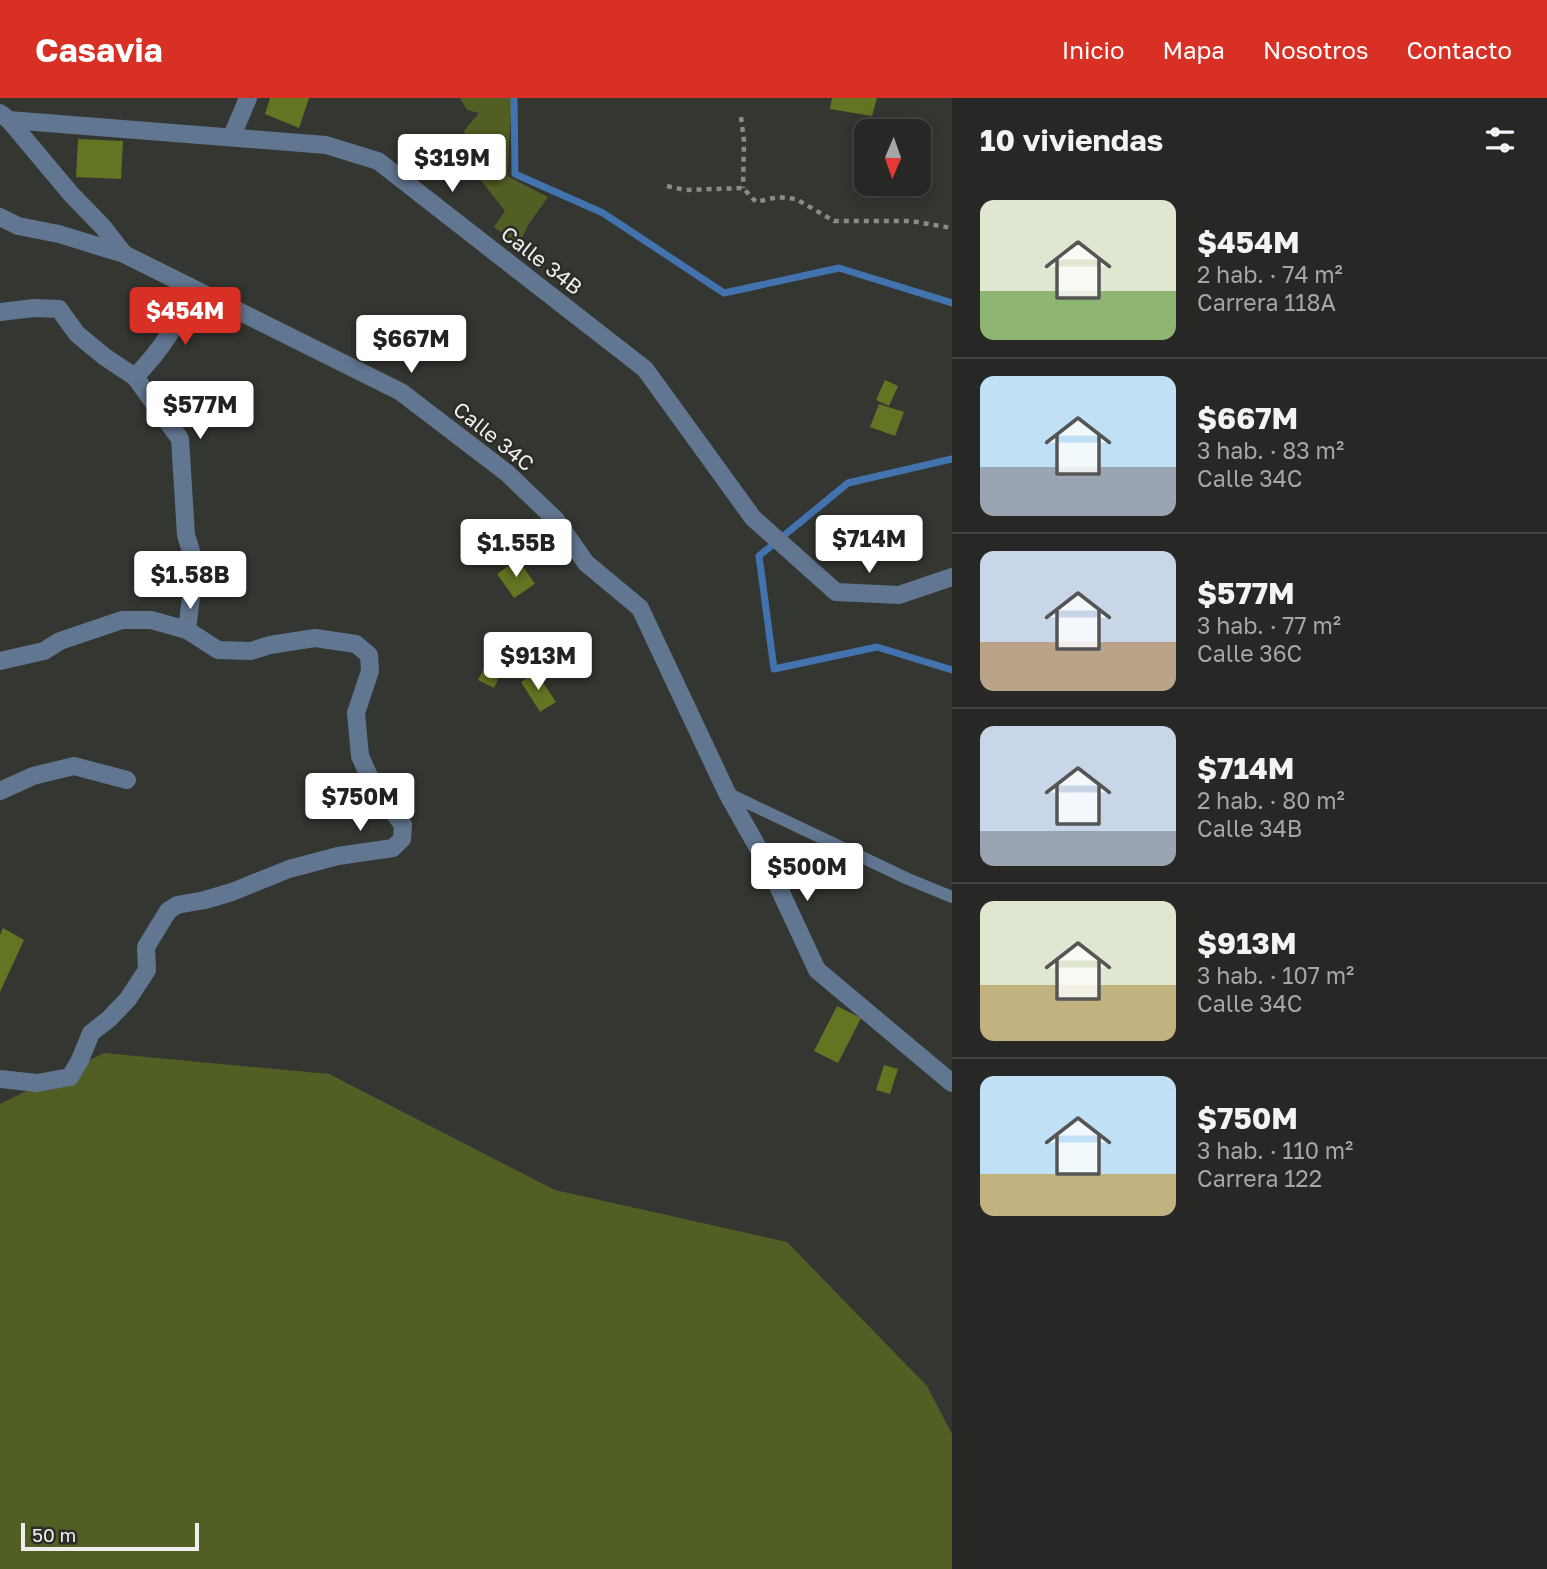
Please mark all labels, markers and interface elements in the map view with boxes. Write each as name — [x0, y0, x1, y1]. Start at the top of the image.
text: Casavia — [35, 30, 163, 69]
text: Inicio — [1062, 35, 1124, 64]
text: Mapa — [1162, 35, 1225, 64]
text: Nosotros — [1263, 35, 1369, 64]
text: Contacto — [1407, 35, 1512, 64]
north arrow — [854, 119, 931, 196]
map controls — [854, 119, 931, 196]
icon: filters — [1481, 121, 1519, 159]
text: 10 viviendas — [980, 122, 1163, 158]
pin: $319M — [403, 134, 501, 194]
text: $319M — [414, 143, 490, 171]
street label: Calle 34B — [496, 220, 588, 300]
text: $454M — [1197, 224, 1300, 260]
icon: home — [1036, 228, 1120, 312]
text: 2 hab. · 74 m² — [1197, 260, 1343, 288]
pin: $454M — [136, 288, 234, 347]
text: Carrera 118A — [1197, 288, 1336, 316]
text: $454M — [146, 296, 224, 324]
pin: $667M — [362, 316, 460, 375]
text: $667M — [372, 324, 450, 352]
pin: $577M — [151, 382, 249, 441]
text: $577M — [163, 390, 237, 418]
street label: Calle 34C — [448, 396, 540, 476]
text: $667M — [1197, 400, 1298, 436]
icon: home — [1036, 404, 1120, 488]
text: 3 hab. · 83 m² — [1197, 436, 1344, 464]
text: Calle 34C — [1197, 464, 1302, 492]
pin: $714M — [820, 516, 918, 575]
pin: $1.55B — [459, 519, 573, 579]
text: $714M — [832, 524, 906, 552]
text: $1.55B — [477, 528, 555, 556]
pin: $1.58B — [133, 552, 247, 611]
text: $1.58B — [150, 560, 230, 588]
text: $577M — [1197, 575, 1295, 611]
icon: home — [1036, 579, 1120, 663]
text: 3 hab. · 77 m² — [1197, 611, 1341, 639]
pin: $913M — [489, 632, 587, 692]
text: Calle 36C — [1197, 639, 1302, 667]
text: $913M — [500, 641, 576, 669]
text: $714M — [1197, 750, 1294, 786]
icon: home — [1036, 754, 1120, 838]
pin: $750M — [311, 774, 409, 833]
text: $750M — [321, 782, 399, 810]
text: 2 hab. · 80 m² — [1197, 786, 1345, 814]
text: Calle 34B — [1197, 814, 1302, 842]
pin: $500M — [758, 844, 856, 903]
text: $500M — [767, 852, 847, 880]
text: $913M — [1197, 925, 1297, 961]
icon: home — [1036, 929, 1120, 1013]
text: 3 hab. · 107 m² — [1197, 961, 1354, 989]
text: Calle 34C — [1197, 989, 1302, 1017]
text: $750M — [1197, 1100, 1298, 1136]
icon: home — [1036, 1104, 1120, 1188]
text: 3 hab. · 110 m² — [1197, 1136, 1353, 1164]
text: Carrera 122 — [1197, 1164, 1322, 1192]
scale bar — [21, 1520, 200, 1552]
text: 50 m — [32, 1523, 76, 1546]

